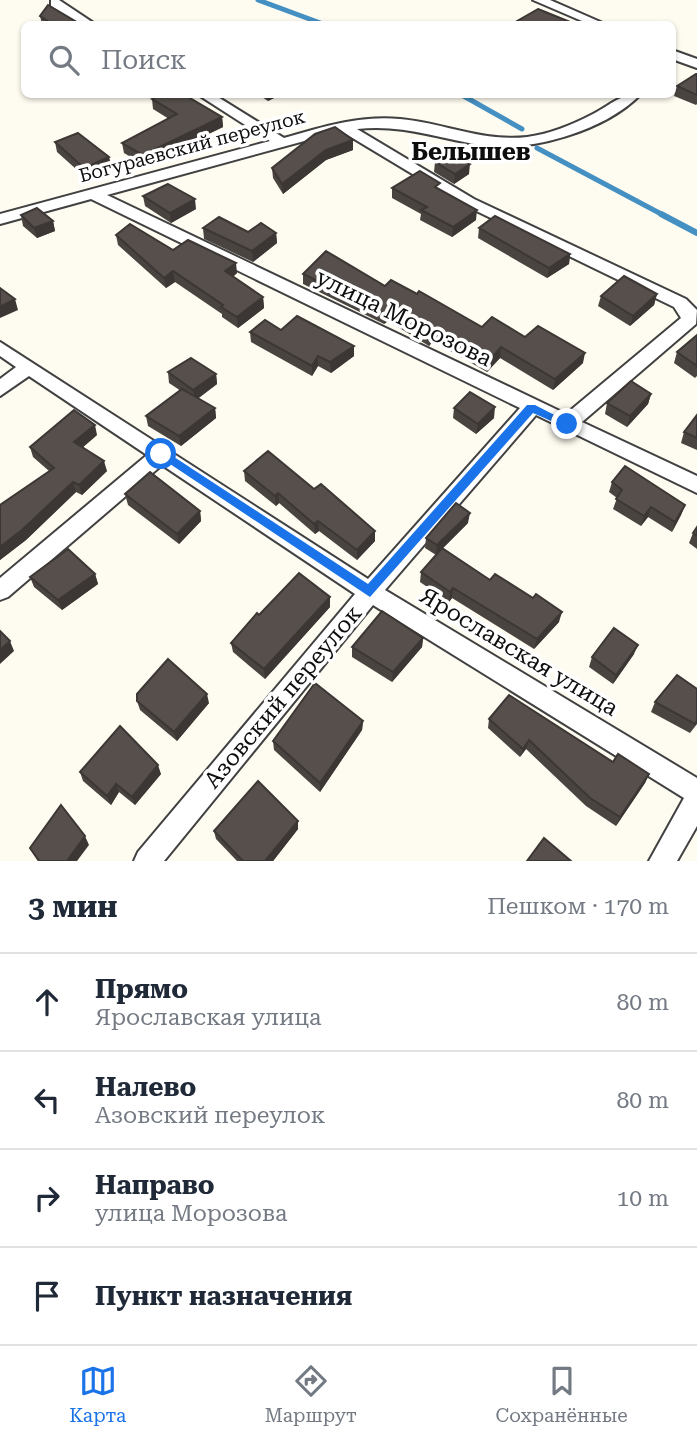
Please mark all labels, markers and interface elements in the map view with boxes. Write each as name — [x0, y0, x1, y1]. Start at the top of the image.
search box — [21, 21, 676, 98]
icon: search — [45, 41, 83, 79]
text: Поиск — [101, 45, 187, 75]
street label: Богураевский переулок — [76, 105, 308, 187]
district label: Белышев — [411, 138, 531, 166]
street label: улица Морозова — [312, 264, 497, 373]
route end — [551, 408, 582, 439]
route start — [145, 438, 176, 469]
street label: Ярославская улица — [415, 582, 624, 722]
street label: Азовский переулок — [199, 600, 368, 794]
text: 3 мин — [28, 889, 118, 924]
text: Пешком · 170 m — [487, 893, 669, 920]
text: Прямо — [95, 974, 188, 1004]
icon: ahead — [28, 983, 66, 1021]
text: 80 m — [616, 989, 669, 1016]
text: Ярославская улица — [95, 1004, 322, 1031]
text: Налево — [95, 1072, 196, 1102]
icon: left — [28, 1081, 66, 1119]
text: 80 m — [616, 1087, 669, 1114]
text: Азовский переулок — [95, 1102, 325, 1129]
text: Направо — [95, 1170, 215, 1200]
icon: right — [28, 1179, 66, 1217]
text: 10 m — [616, 1185, 669, 1212]
text: улица Морозова — [95, 1200, 287, 1227]
icon: arrive — [28, 1277, 66, 1315]
text: Пункт назначения — [95, 1281, 352, 1311]
tab: Карта — [69, 1362, 126, 1427]
tab: Маршрут — [265, 1362, 357, 1427]
tab: Сохранённые — [495, 1362, 628, 1427]

